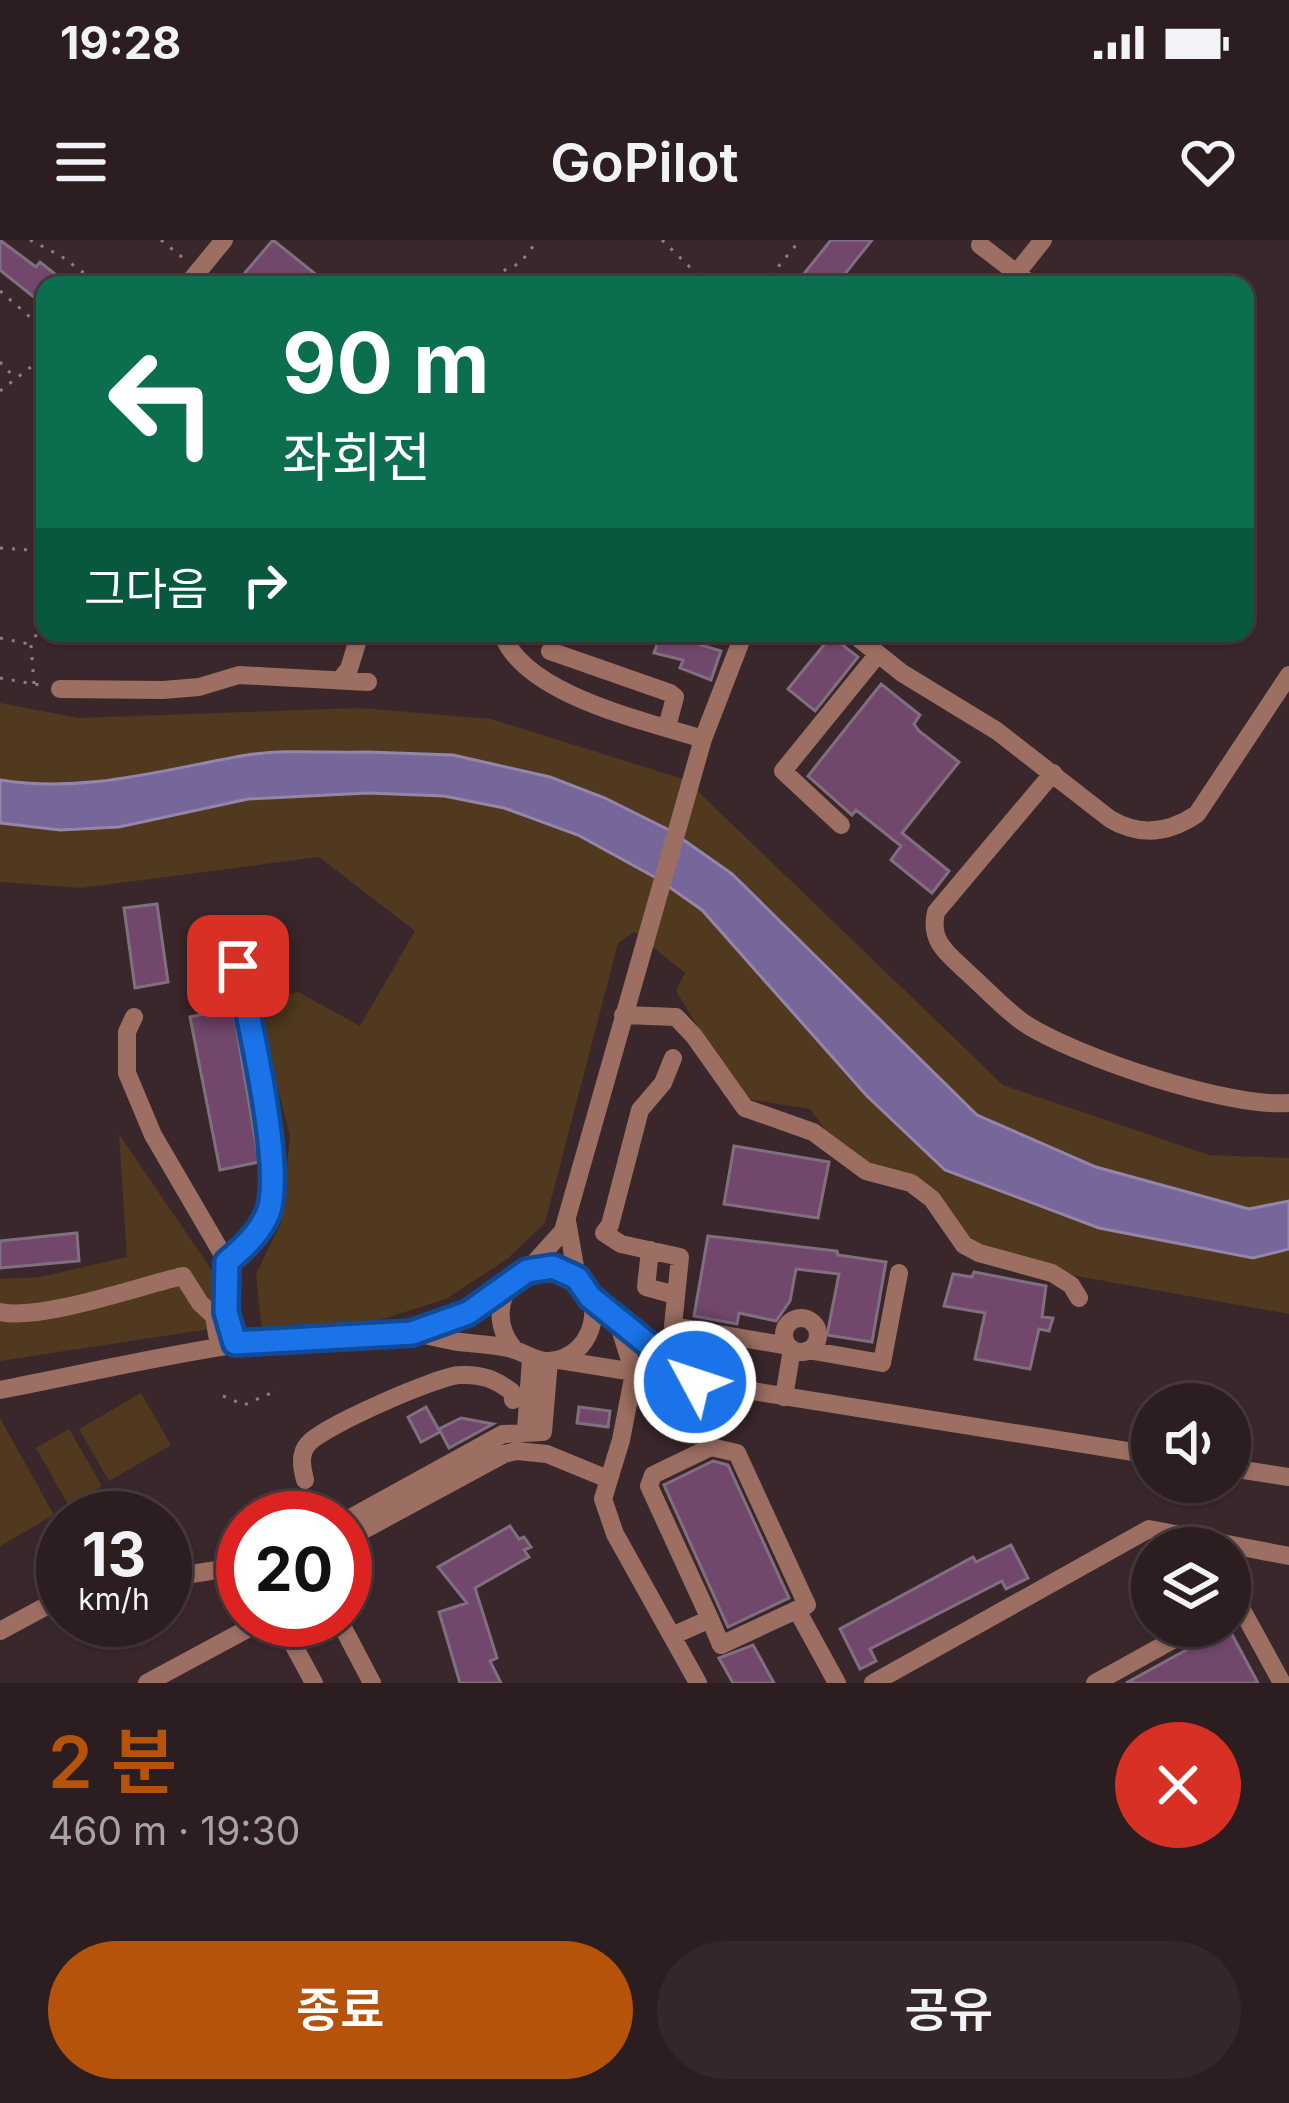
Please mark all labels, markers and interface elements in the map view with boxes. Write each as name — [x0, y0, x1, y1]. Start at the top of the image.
text: 19:28 — [60, 15, 181, 70]
icon: menu — [48, 129, 114, 195]
icon: heart — [1175, 129, 1241, 195]
text: GoPilot — [550, 130, 739, 195]
text: 90 m — [282, 312, 490, 413]
icon: left — [84, 324, 240, 480]
text: 좌회전 — [282, 425, 431, 490]
icon: right — [232, 552, 298, 618]
text: 그다음 — [84, 561, 208, 616]
pin — [187, 915, 289, 1017]
icon: arrive — [205, 933, 271, 999]
position arrow — [632, 1319, 758, 1445]
map controls — [1131, 1383, 1251, 1647]
button: sound — [1131, 1383, 1251, 1503]
speed limit sign: 20 — [216, 1491, 372, 1647]
text: 13 — [82, 1518, 146, 1590]
button: layers — [1131, 1527, 1251, 1647]
text: km/h — [78, 1581, 150, 1617]
text: 2 분 — [48, 1718, 177, 1805]
button: close — [1115, 1722, 1241, 1848]
text: 460 m · 19:30 — [48, 1807, 300, 1854]
button: 종료 — [48, 1941, 633, 2079]
button: 공유 — [657, 1941, 1241, 2079]

